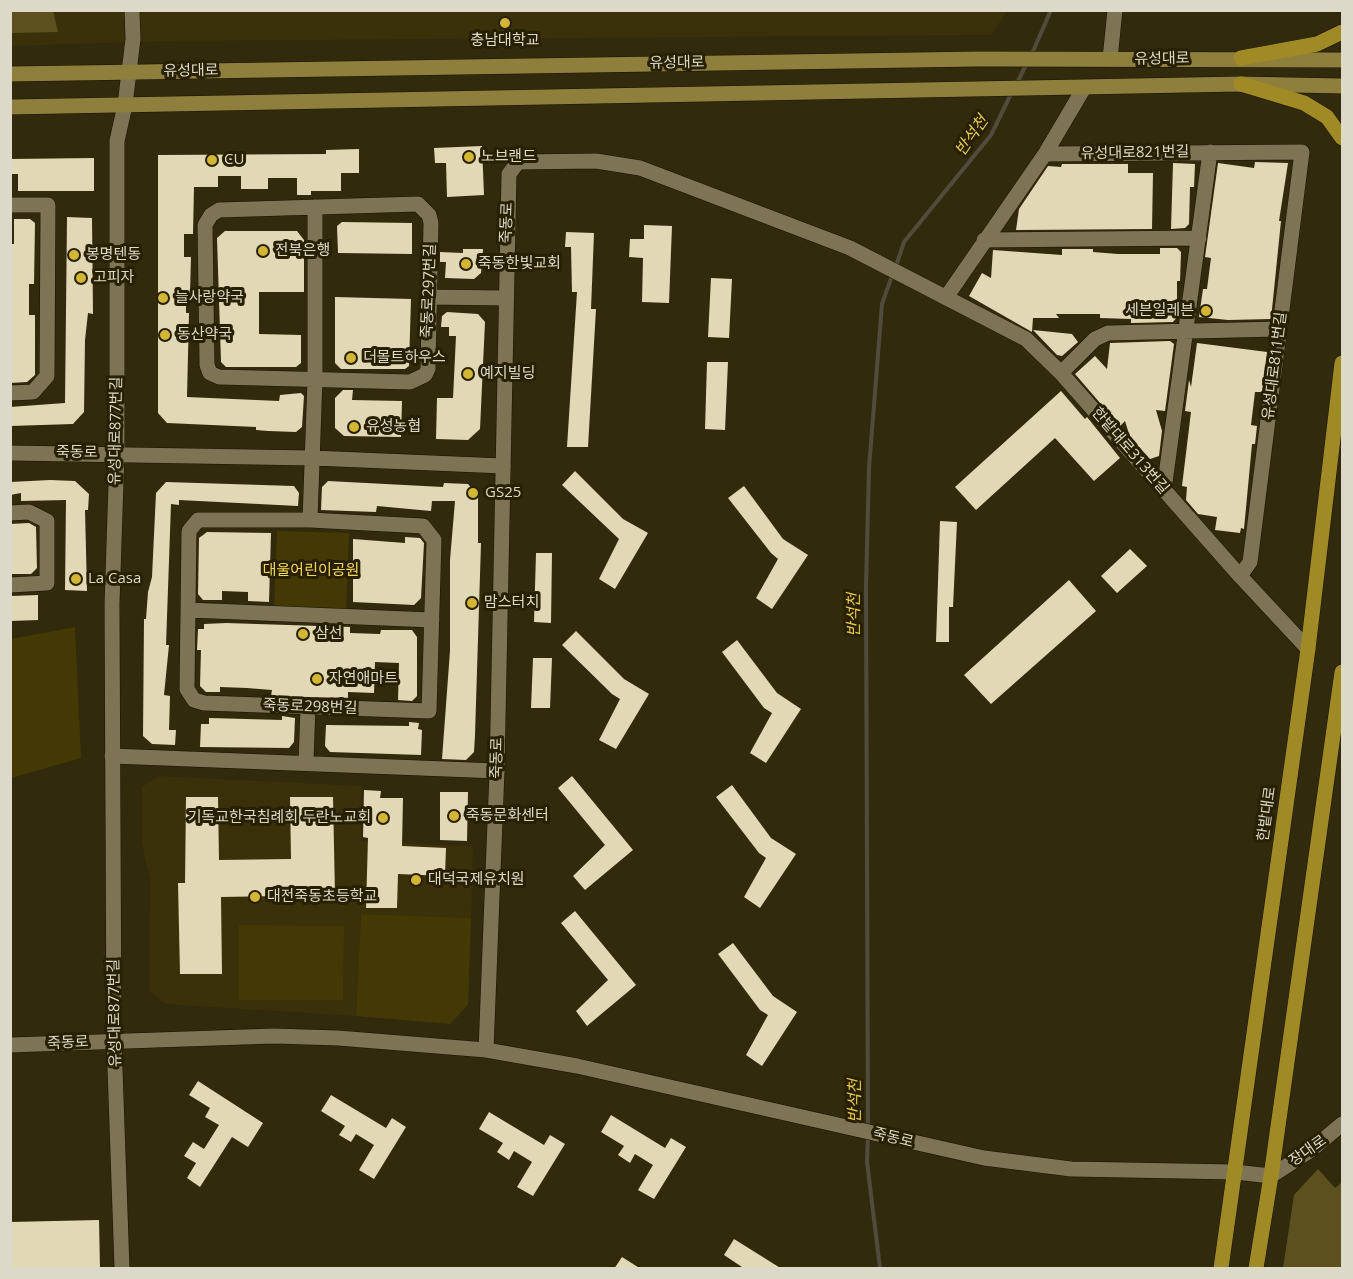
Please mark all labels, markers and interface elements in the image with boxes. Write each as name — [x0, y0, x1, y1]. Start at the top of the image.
marker: 충남대학교 — [498, 16, 512, 30]
place label: 충남대학교 — [471, 32, 539, 50]
street label: 유성대로 — [1134, 50, 1190, 68]
street label: 유성대로 — [649, 54, 705, 72]
street label: 유성대로 — [163, 62, 219, 80]
water label: 반석천 — [951, 112, 993, 160]
street label: 유성대로821번길 — [1081, 143, 1189, 163]
place label: 노브랜드 — [481, 148, 536, 166]
marker: 노브랜드 — [462, 150, 476, 164]
place label: CU — [224, 151, 244, 169]
marker: CU — [205, 153, 219, 167]
street label: 죽동로 — [497, 202, 517, 244]
place label: 전북은행 — [275, 242, 330, 260]
street label: 죽동로297번길 — [418, 243, 440, 339]
marker: 전북은행 — [256, 244, 270, 258]
place label: 봉명텐동 — [86, 246, 141, 264]
marker: 봉명텐동 — [67, 248, 81, 262]
place label: 죽동한빛교회 — [478, 255, 561, 273]
marker: 죽동한빛교회 — [459, 257, 473, 271]
place label: 고피자 — [93, 269, 134, 287]
marker: 고피자 — [74, 271, 88, 285]
place label: 늘사랑약국 — [175, 289, 244, 307]
marker: 늘사랑약국 — [156, 291, 170, 305]
place label: 세븐일레븐 — [1125, 302, 1194, 320]
marker: 세븐일레븐 — [1199, 304, 1213, 318]
street label: 유성대로811번길 — [1259, 311, 1291, 421]
place label: 동산약국 — [177, 326, 232, 344]
marker: 동산약국 — [158, 328, 172, 342]
place label: 더몰트하우스 — [363, 349, 446, 367]
marker: 더몰트하우스 — [344, 351, 358, 365]
place label: 예지빌딩 — [480, 365, 535, 383]
marker: 예지빌딩 — [461, 367, 475, 381]
street label: 유성대로877번길 — [106, 377, 126, 485]
street label: 한밭대로313번길 — [1088, 404, 1172, 498]
place label: 유성농협 — [366, 418, 421, 436]
marker: 유성농협 — [347, 420, 361, 434]
street label: 죽동로 — [56, 444, 98, 462]
place label: GS25 — [485, 484, 521, 502]
marker: GS25 — [466, 486, 480, 500]
park label: 대울어린이공원 — [263, 562, 359, 580]
place label: La Casa — [88, 570, 141, 588]
marker: La Casa — [69, 572, 83, 586]
water label: 반석천 — [844, 593, 864, 637]
place label: 맘스터치 — [484, 594, 539, 612]
marker: 맘스터치 — [465, 596, 479, 610]
place label: 삼선 — [315, 625, 343, 643]
marker: 삼선 — [296, 627, 310, 641]
place label: 자연애마트 — [329, 670, 398, 688]
marker: 자연애마트 — [310, 672, 324, 686]
street label: 죽동로298번길 — [262, 696, 358, 718]
street label: 죽동로 — [488, 737, 506, 779]
street label: 한밭대로 — [1254, 785, 1280, 843]
place label: 죽동문화센터 — [466, 807, 549, 825]
place label: 기독교한국침례회 두란노교회 — [188, 809, 371, 827]
marker: 죽동문화센터 — [447, 809, 461, 823]
marker: 기독교한국침례회 두란노교회 — [376, 811, 390, 825]
place label: 대덕국제유치원 — [428, 871, 525, 889]
marker: 대덕국제유치원 — [409, 873, 423, 887]
place label: 대전죽동초등학교 — [267, 888, 377, 906]
marker: 대전죽동초등학교 — [248, 890, 262, 904]
street label: 유성대로877번길 — [105, 959, 125, 1067]
street label: 죽동로 — [47, 1033, 89, 1053]
water label: 반석천 — [845, 1079, 865, 1123]
street label: 죽동로 — [871, 1124, 915, 1152]
street label: 장대로 — [1286, 1132, 1330, 1170]

